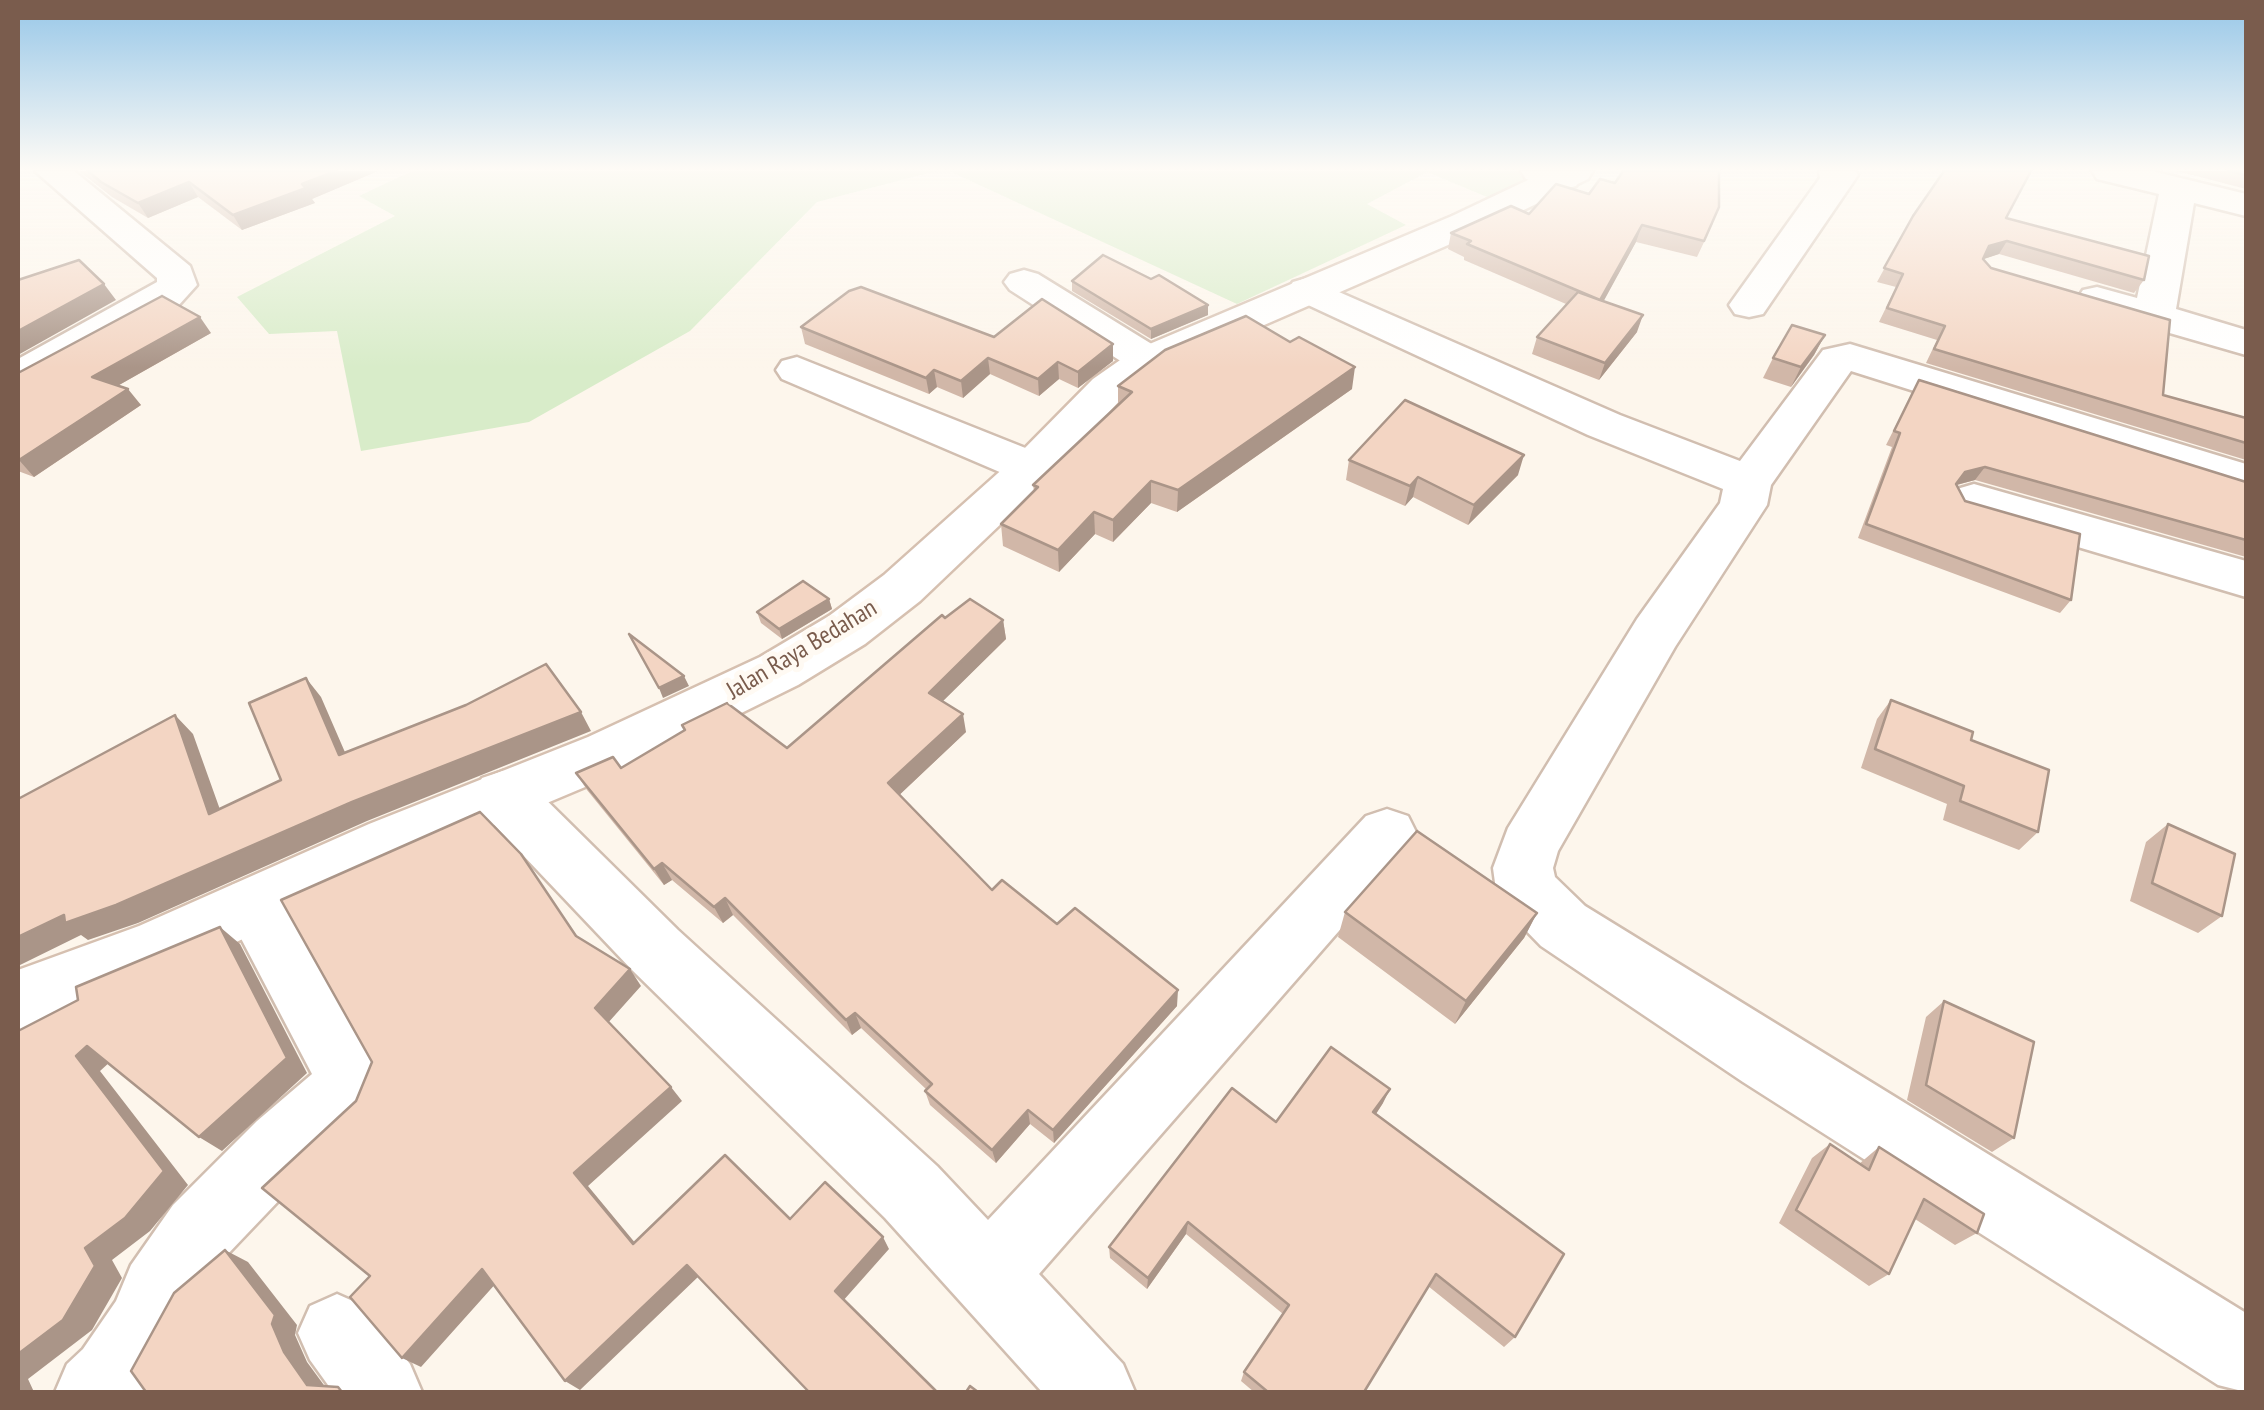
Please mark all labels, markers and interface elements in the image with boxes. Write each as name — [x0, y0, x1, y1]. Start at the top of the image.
street label: Jalan Raya Bedahan — [722, 593, 882, 707]

